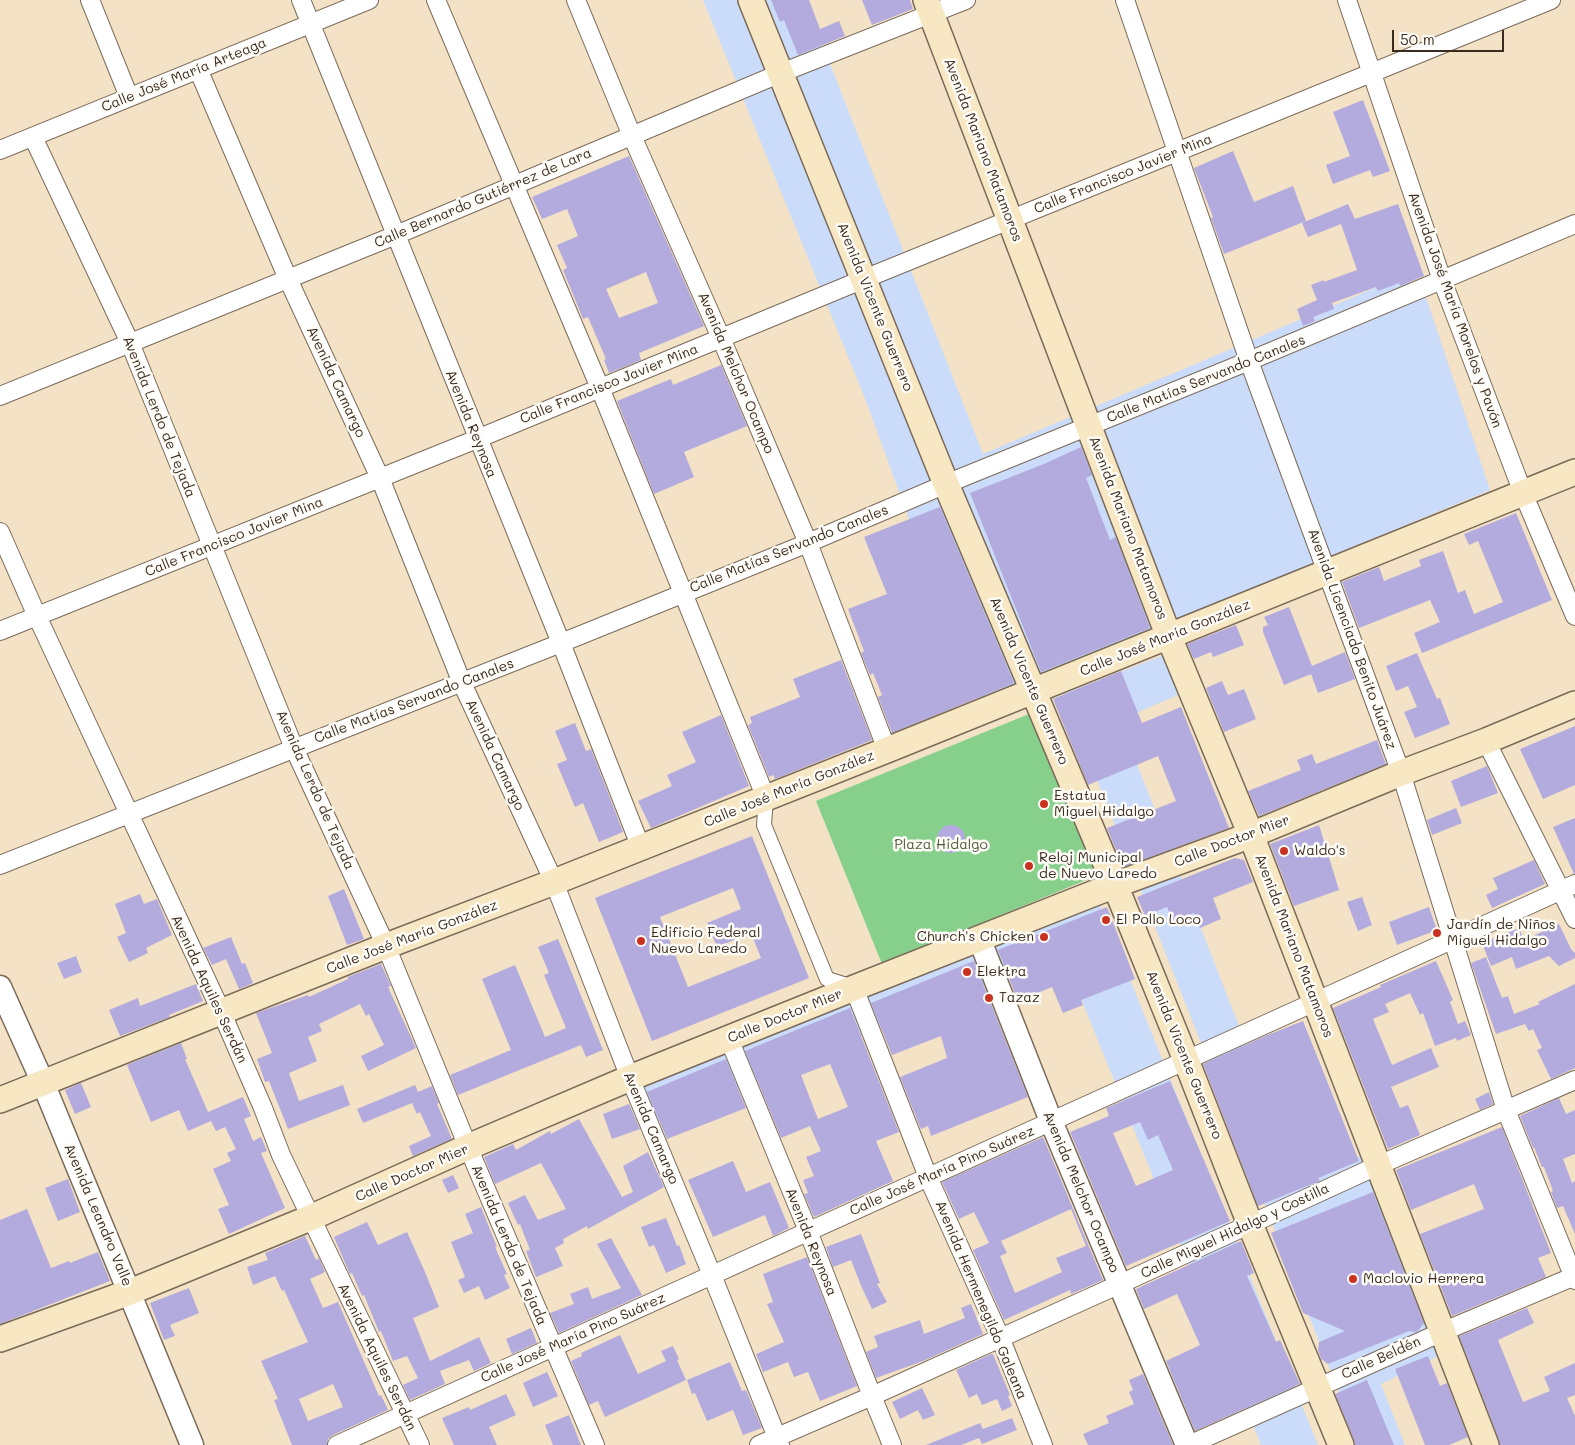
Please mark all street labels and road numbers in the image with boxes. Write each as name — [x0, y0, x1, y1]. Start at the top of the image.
street label: Calle José María Arteaga — [99, 34, 269, 116]
street label: Avenida Mariano Matamoros — [940, 56, 1026, 244]
street label: Calle Francisco Javier Mina — [1031, 130, 1215, 218]
street label: Calle Bernardo Gutiérrez de Lara — [372, 144, 594, 252]
street label: Avenida José María Morelos y Pavón — [1404, 190, 1506, 430]
street label: Avenida Vicente Guerrero — [833, 220, 917, 394]
street label: Avenida Melchor Ocampo — [694, 290, 778, 456]
street label: Avenida Camargo — [303, 324, 369, 440]
street label: Calle Matías Servando Canales — [1104, 331, 1308, 427]
street label: Avenida Lerdo de Tejada — [119, 334, 199, 500]
street label: Calle Francisco Javier Mina — [517, 340, 701, 428]
street label: Avenida Reynosa — [442, 368, 500, 480]
street label: Avenida Mariano Matamoros — [1085, 434, 1171, 622]
street label: Calle Francisco Javier Mina — [142, 493, 326, 581]
street label: Calle Matías Servando Canales — [687, 501, 891, 597]
street label: Avenida Licenciado Benito Juárez — [1304, 526, 1400, 752]
street label: Avenida Vicente Guerrero — [986, 595, 1072, 767]
street label: Calle José María González — [1077, 596, 1253, 680]
street label: Calle Matías Servando Canales — [312, 655, 516, 747]
street label: Avenida Camargo — [462, 697, 528, 813]
street label: Avenida Lerdo de Tejada — [272, 708, 358, 872]
street label: Calle José María González — [701, 747, 877, 831]
street label: Calle Doctor Mier — [1172, 811, 1292, 871]
street label: Avenida Mariano Matamoros — [1251, 852, 1337, 1040]
street label: Calle José María González — [324, 897, 500, 977]
street label: Avenida Aquiles Serdán — [167, 912, 251, 1066]
street label: Avenida Vicente Guerrero — [1142, 968, 1226, 1142]
street label: Calle Doctor Mier — [725, 985, 845, 1047]
street label: Avenida Camargo — [620, 1069, 682, 1187]
street label: Avenida Melchor Ocampo — [1039, 1109, 1123, 1275]
street label: Calle José María Pino Suárez — [847, 1123, 1037, 1219]
street label: Calle Doctor Mier — [353, 1140, 471, 1206]
street label: Avenida Leandro Valle — [60, 1141, 136, 1289]
street label: Avenida Lerdo de Tejada — [468, 1162, 550, 1328]
street label: Calle Miguel Hidalgo y Costilla — [1138, 1180, 1332, 1282]
street label: Avenida Reynosa — [782, 1186, 840, 1298]
street label: Avenida Hermenegildo Galeana — [931, 1198, 1031, 1402]
street label: Avenida Aquiles Serdán — [334, 1281, 420, 1433]
street label: Calle José María Pino Suárez — [478, 1290, 668, 1386]
street label: Calle Beldén — [1339, 1333, 1423, 1383]

